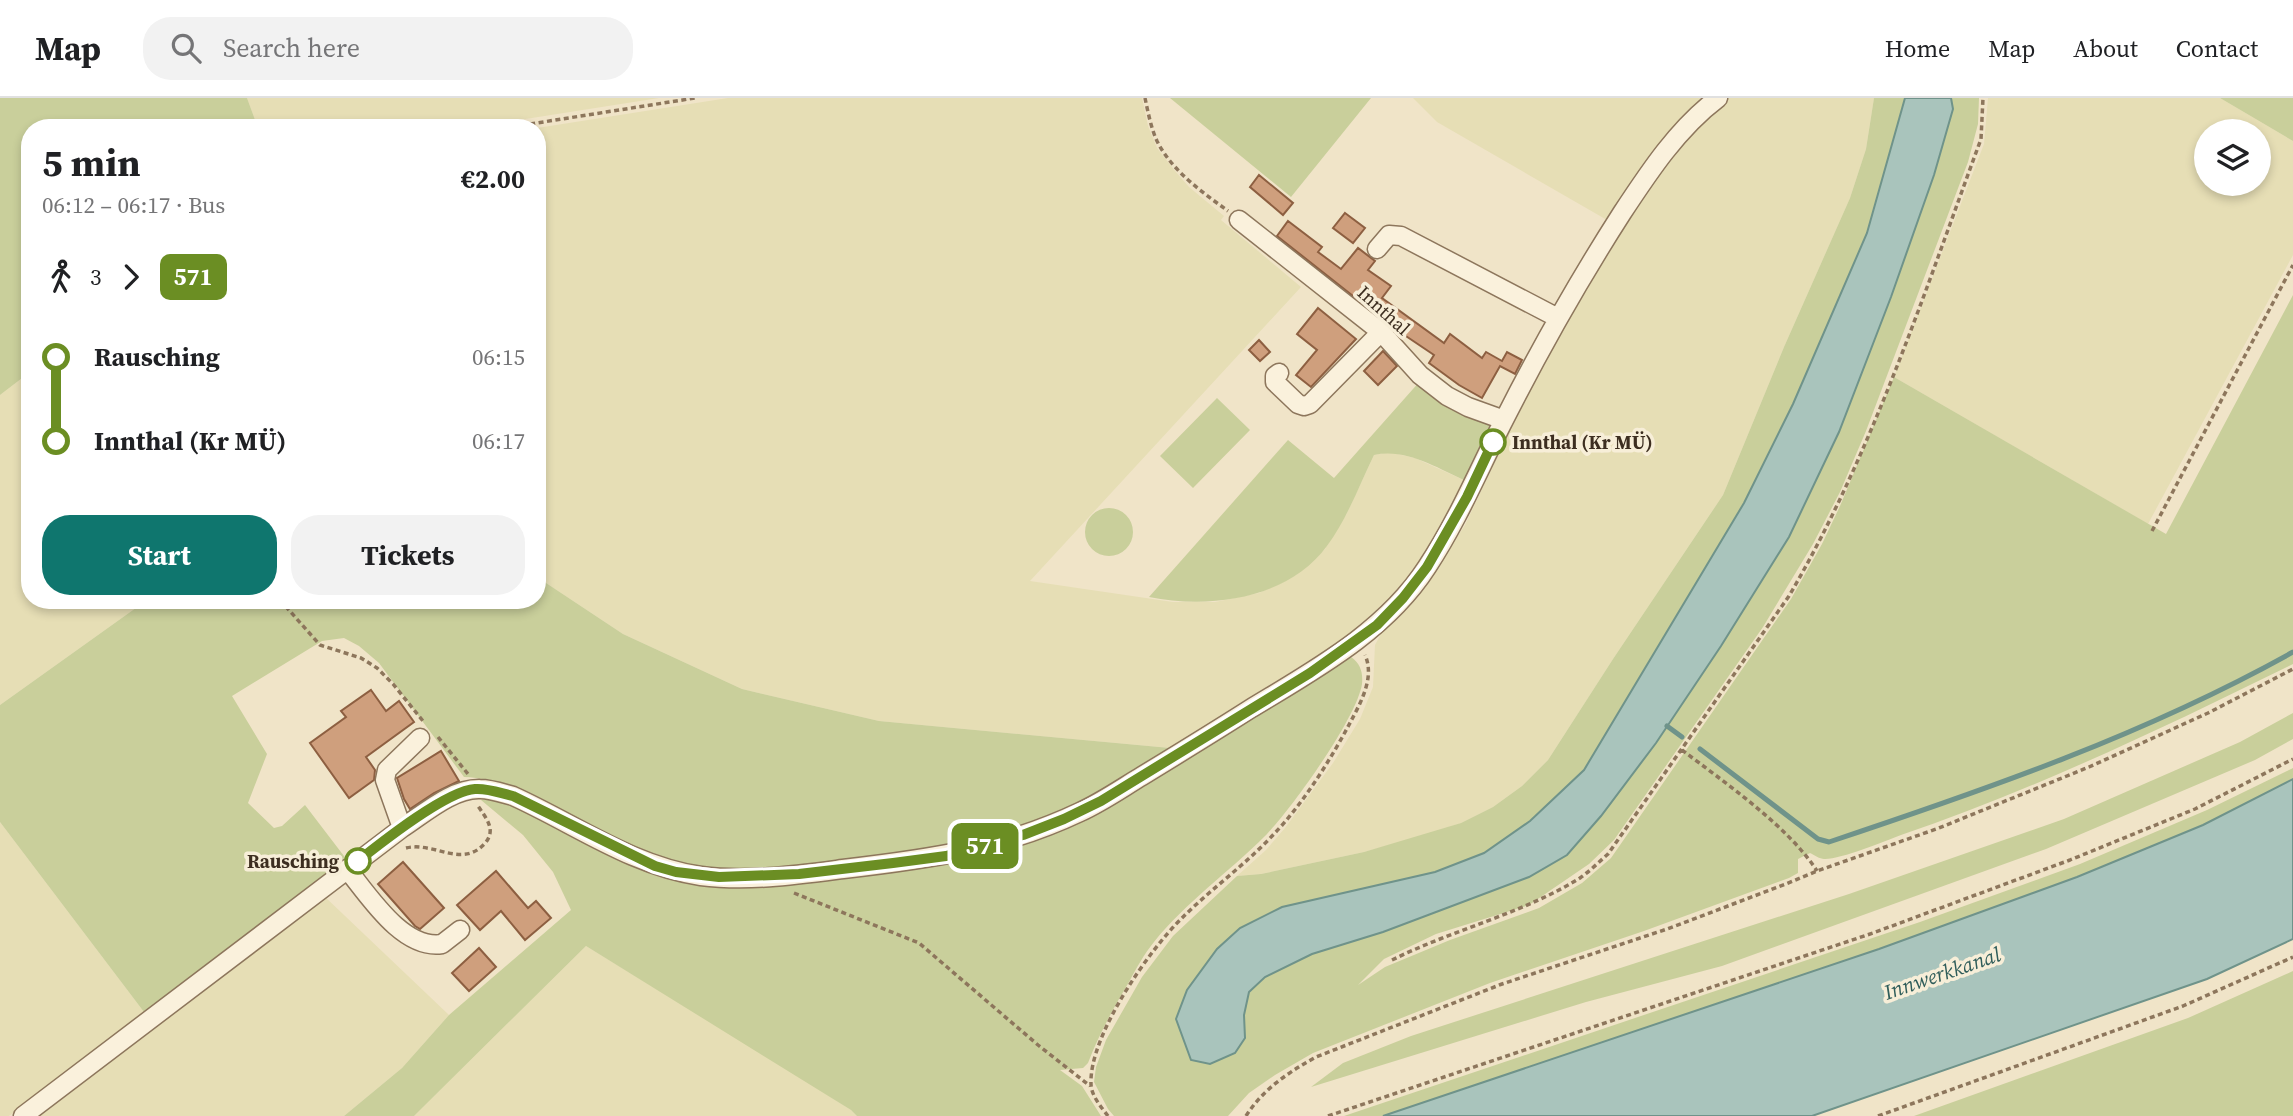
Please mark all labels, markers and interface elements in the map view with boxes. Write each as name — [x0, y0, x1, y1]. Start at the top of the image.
search box — [143, 17, 633, 80]
text: Map — [35, 26, 101, 71]
icon: search — [167, 29, 205, 67]
text: Search here — [223, 30, 360, 66]
text: Home — [1885, 32, 1950, 65]
text: Map — [1988, 32, 2035, 65]
text: About — [2073, 32, 2138, 65]
text: Contact — [2176, 32, 2258, 65]
map controls — [2194, 119, 2271, 196]
button: layers — [2194, 119, 2271, 196]
text: 5 min — [42, 137, 141, 189]
text: €2.00 — [461, 161, 525, 197]
text: 06:12 – 06:17 · Bus — [42, 189, 225, 221]
icon: walk — [42, 258, 80, 296]
icon: forward — [112, 258, 150, 296]
text: 571 — [174, 260, 213, 293]
text: 3 — [90, 261, 102, 293]
street label: Innthal — [1352, 279, 1416, 341]
text: Rausching — [94, 339, 220, 375]
text: 06:15 — [472, 341, 525, 373]
text: Innthal (Kr MÜ) — [94, 423, 286, 459]
text: 06:17 — [472, 425, 525, 457]
marker: Innthal (Kr MÜ) — [1480, 429, 1506, 455]
place label: Innthal (Kr MÜ) — [1512, 429, 1653, 455]
button: Start — [42, 515, 277, 595]
button: Tickets — [291, 515, 525, 595]
line badge: 571 — [945, 823, 1025, 869]
text: 571 — [965, 829, 1005, 862]
place label: Rausching — [247, 848, 340, 874]
marker: Rausching — [345, 848, 371, 874]
water label: Innwerkkanal — [1879, 939, 2004, 1007]

